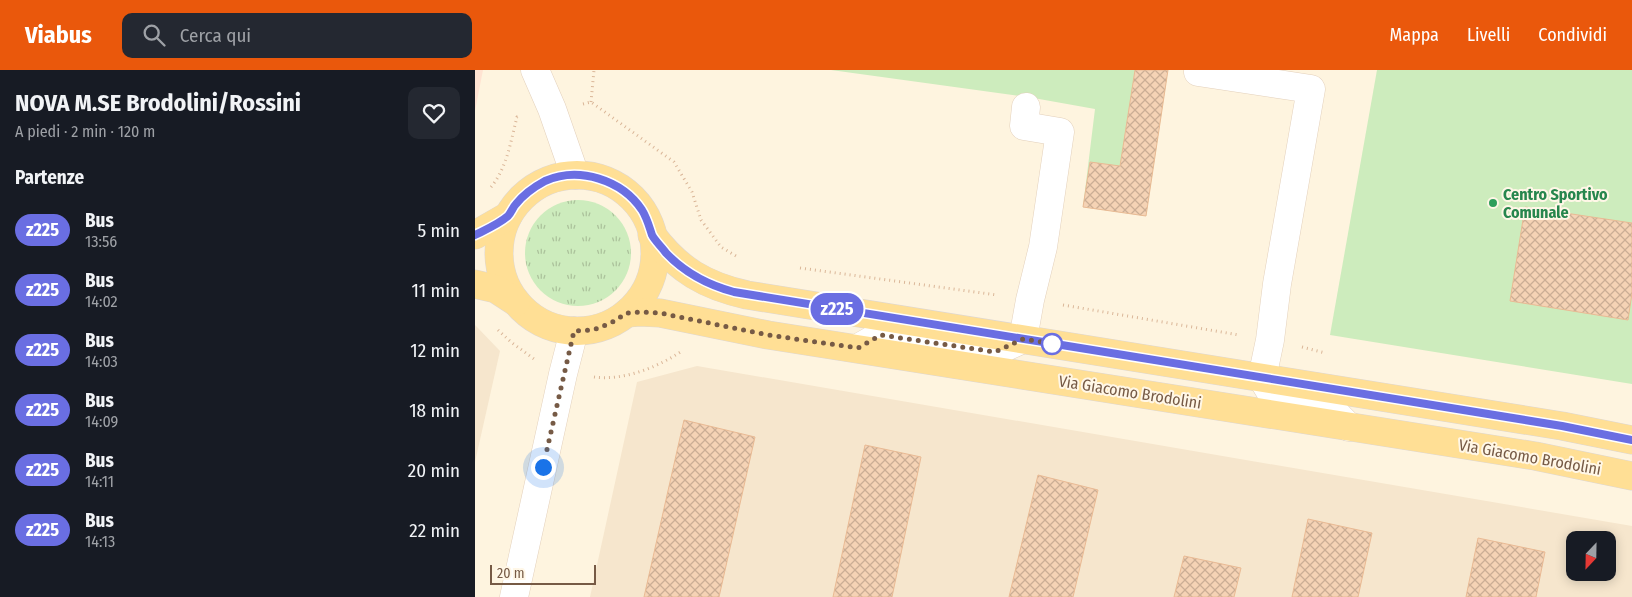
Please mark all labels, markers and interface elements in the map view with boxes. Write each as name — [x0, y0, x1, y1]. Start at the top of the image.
search box — [122, 13, 472, 58]
text: Viabus — [25, 21, 92, 49]
icon: search — [140, 21, 168, 49]
text: Cerca qui — [180, 24, 251, 47]
text: Mappa — [1390, 24, 1439, 46]
text: Livelli — [1467, 24, 1510, 46]
text: Condividi — [1538, 24, 1607, 46]
button: heart — [408, 87, 460, 139]
text: NOVA M.SE Brodolini/Rossini — [15, 89, 301, 117]
text: A piedi · 2 min · 120 m — [15, 122, 155, 141]
text: Partenze — [15, 166, 84, 189]
place label: Centro Sportivo Comunale — [1503, 185, 1608, 222]
marker: Centro Sportivo Comunale — [1487, 197, 1499, 209]
text: Bus — [85, 209, 114, 232]
text: z225 — [26, 219, 59, 241]
text: 5 min — [417, 219, 460, 242]
text: 13:56 — [85, 232, 117, 251]
text: Bus — [85, 269, 114, 292]
text: z225 — [26, 279, 59, 301]
text: 11 min — [412, 279, 460, 302]
text: 14:02 — [85, 292, 118, 311]
line badge: z225 — [802, 293, 872, 325]
text: z225 — [820, 298, 854, 320]
text: Bus — [85, 329, 114, 352]
unlabelled marker — [1041, 333, 1063, 355]
text: z225 — [26, 339, 59, 361]
text: 12 min — [410, 339, 460, 362]
text: 14:03 — [85, 352, 118, 371]
street label: Via Giacomo Brodolini — [1057, 371, 1203, 413]
text: Bus — [85, 389, 114, 412]
text: z225 — [26, 399, 59, 421]
text: 18 min — [409, 399, 460, 422]
text: 14:09 — [85, 412, 118, 431]
street label: Via Giacomo Brodolini — [1457, 435, 1603, 479]
text: Bus — [85, 449, 114, 472]
your location — [531, 455, 556, 480]
text: z225 — [26, 459, 59, 481]
text: 20 min — [408, 459, 460, 482]
text: 14:11 — [85, 472, 114, 491]
text: Bus — [85, 509, 114, 532]
text: z225 — [26, 519, 59, 541]
text: 22 min — [409, 519, 460, 542]
north arrow — [1566, 531, 1616, 581]
map controls — [1566, 531, 1616, 581]
text: 14:13 — [85, 532, 115, 551]
scale bar — [490, 562, 596, 585]
text: 20 m — [497, 565, 525, 582]

